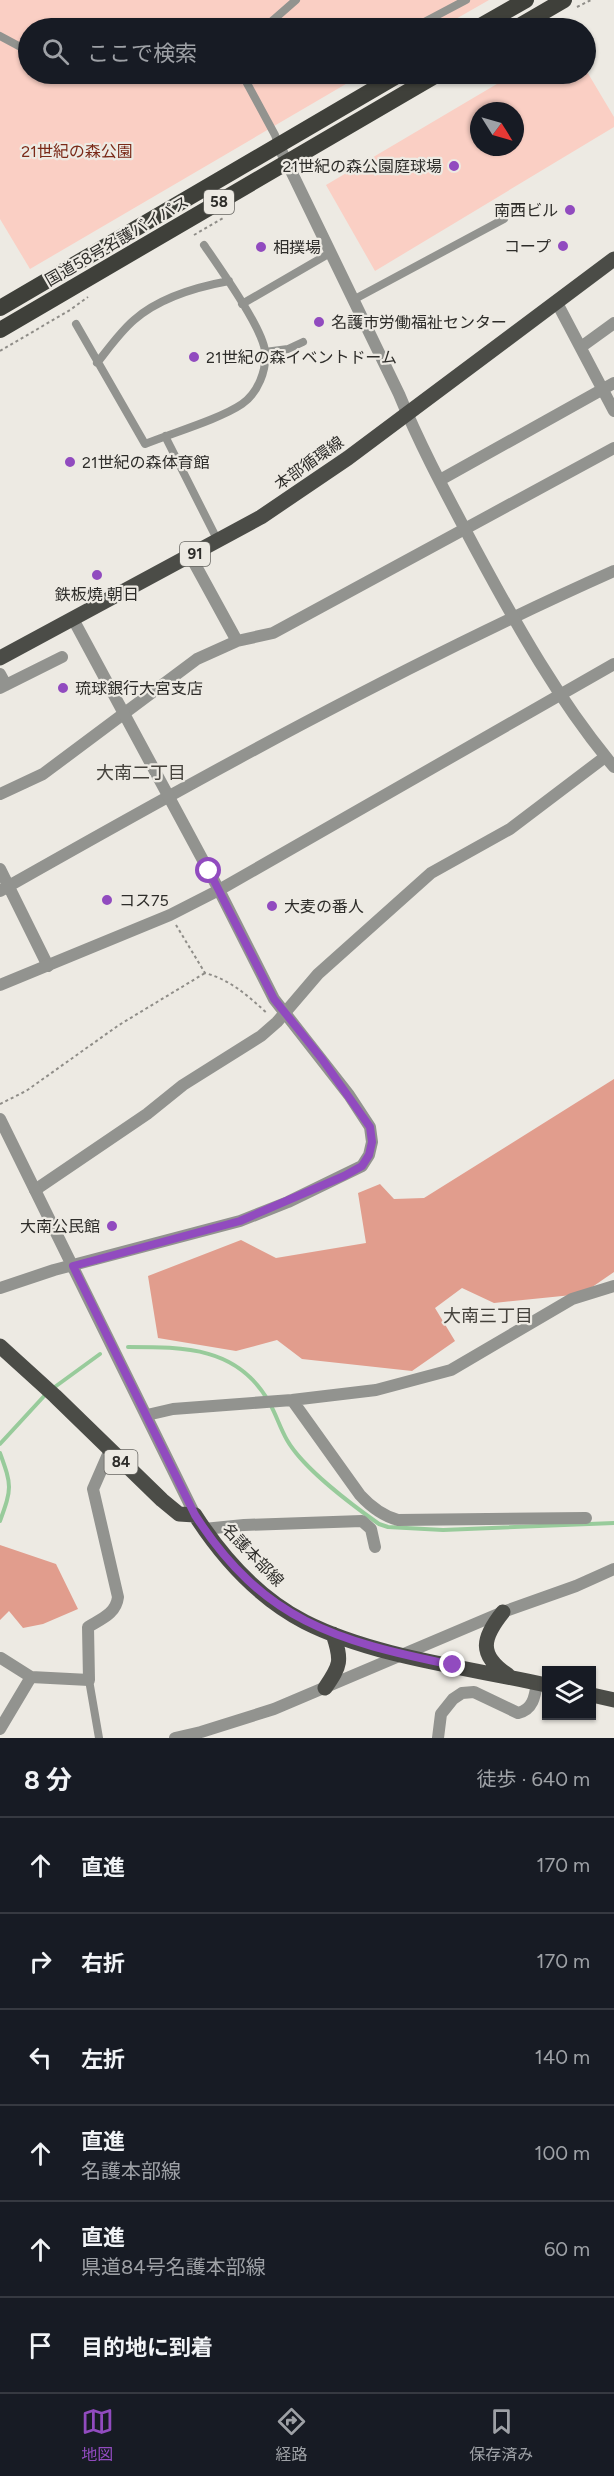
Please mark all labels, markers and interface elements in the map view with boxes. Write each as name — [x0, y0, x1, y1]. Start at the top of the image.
search box — [18, 18, 596, 84]
icon: search — [39, 35, 72, 68]
text: ここで検索 — [87, 40, 197, 67]
north arrow — [470, 102, 524, 156]
park label: 21世紀の森公園 — [21, 142, 133, 161]
place label: 21世紀の森公園庭球場 — [282, 157, 442, 176]
marker: 21世紀の森公園庭球場 — [447, 159, 461, 173]
road number: 58 — [204, 190, 234, 214]
street label: 国道58号名護バイパス — [42, 192, 192, 290]
place label: 南西ビル — [494, 201, 558, 220]
marker: 南西ビル — [563, 203, 577, 217]
place label: コープ — [504, 237, 551, 256]
place label: 相撲場 — [273, 238, 321, 257]
marker: コープ — [556, 239, 570, 253]
marker: 相撲場 — [254, 240, 268, 254]
place label: 名護市労働福祉センター — [331, 313, 507, 332]
marker: 名護市労働福祉センター — [312, 315, 326, 329]
place label: 21世紀の森イベントドーム — [206, 348, 397, 367]
marker: 21世紀の森イベントドーム — [187, 350, 201, 364]
street label: 本部循環線 — [271, 432, 347, 494]
place label: 21世紀の森体育館 — [82, 453, 210, 472]
marker: 21世紀の森体育館 — [63, 455, 77, 469]
road number: 91 — [180, 542, 210, 566]
marker: 鉄板燒 朝日 — [90, 568, 104, 582]
place label: 鉄板燒 朝日 — [55, 585, 139, 604]
place label: 琉球銀行大宮支店 — [75, 679, 203, 698]
marker: 琉球銀行大宮支店 — [56, 681, 70, 695]
district label: 大南二丁目 — [96, 762, 186, 784]
route start — [195, 857, 221, 883]
place label: コス75 — [119, 891, 169, 910]
marker: コス75 — [100, 893, 114, 907]
place label: 大麦の番人 — [284, 897, 364, 916]
marker: 大麦の番人 — [265, 899, 279, 913]
place label: 大南公民館 — [20, 1217, 100, 1236]
marker: 大南公民館 — [105, 1219, 119, 1233]
district label: 大南三丁目 — [443, 1305, 533, 1327]
road number: 84 — [104, 1450, 138, 1474]
street label: 名護本部線 — [218, 1520, 288, 1590]
route end — [439, 1651, 465, 1677]
map controls — [542, 1666, 596, 1720]
button: layers — [542, 1666, 596, 1720]
text: 8 分 — [24, 1764, 72, 1796]
text: 徒歩 · 640 m — [477, 1767, 590, 1791]
icon: ahead — [24, 1849, 57, 1882]
text: 170 m — [536, 1853, 590, 1877]
text: 直進 — [81, 1854, 125, 1881]
icon: right — [24, 1945, 57, 1978]
text: 170 m — [536, 1949, 590, 1973]
text: 右折 — [81, 1950, 125, 1977]
icon: left — [24, 2041, 57, 2074]
text: 140 m — [535, 2045, 590, 2069]
text: 左折 — [81, 2046, 125, 2073]
text: 直進 — [81, 2128, 125, 2155]
icon: ahead — [24, 2137, 57, 2170]
text: 100 m — [534, 2141, 590, 2165]
text: 名護本部線 — [81, 2159, 181, 2183]
text: 直進 — [81, 2224, 125, 2251]
icon: ahead — [24, 2233, 57, 2266]
text: 60 m — [544, 2237, 590, 2261]
text: 県道84号名護本部線 — [81, 2255, 266, 2279]
icon: arrive — [24, 2329, 57, 2362]
text: 目的地に到着 — [81, 2334, 213, 2361]
tab: 地図 — [81, 2405, 114, 2465]
tab: 経路 — [275, 2405, 308, 2465]
tab: 保存済み — [469, 2405, 533, 2465]

